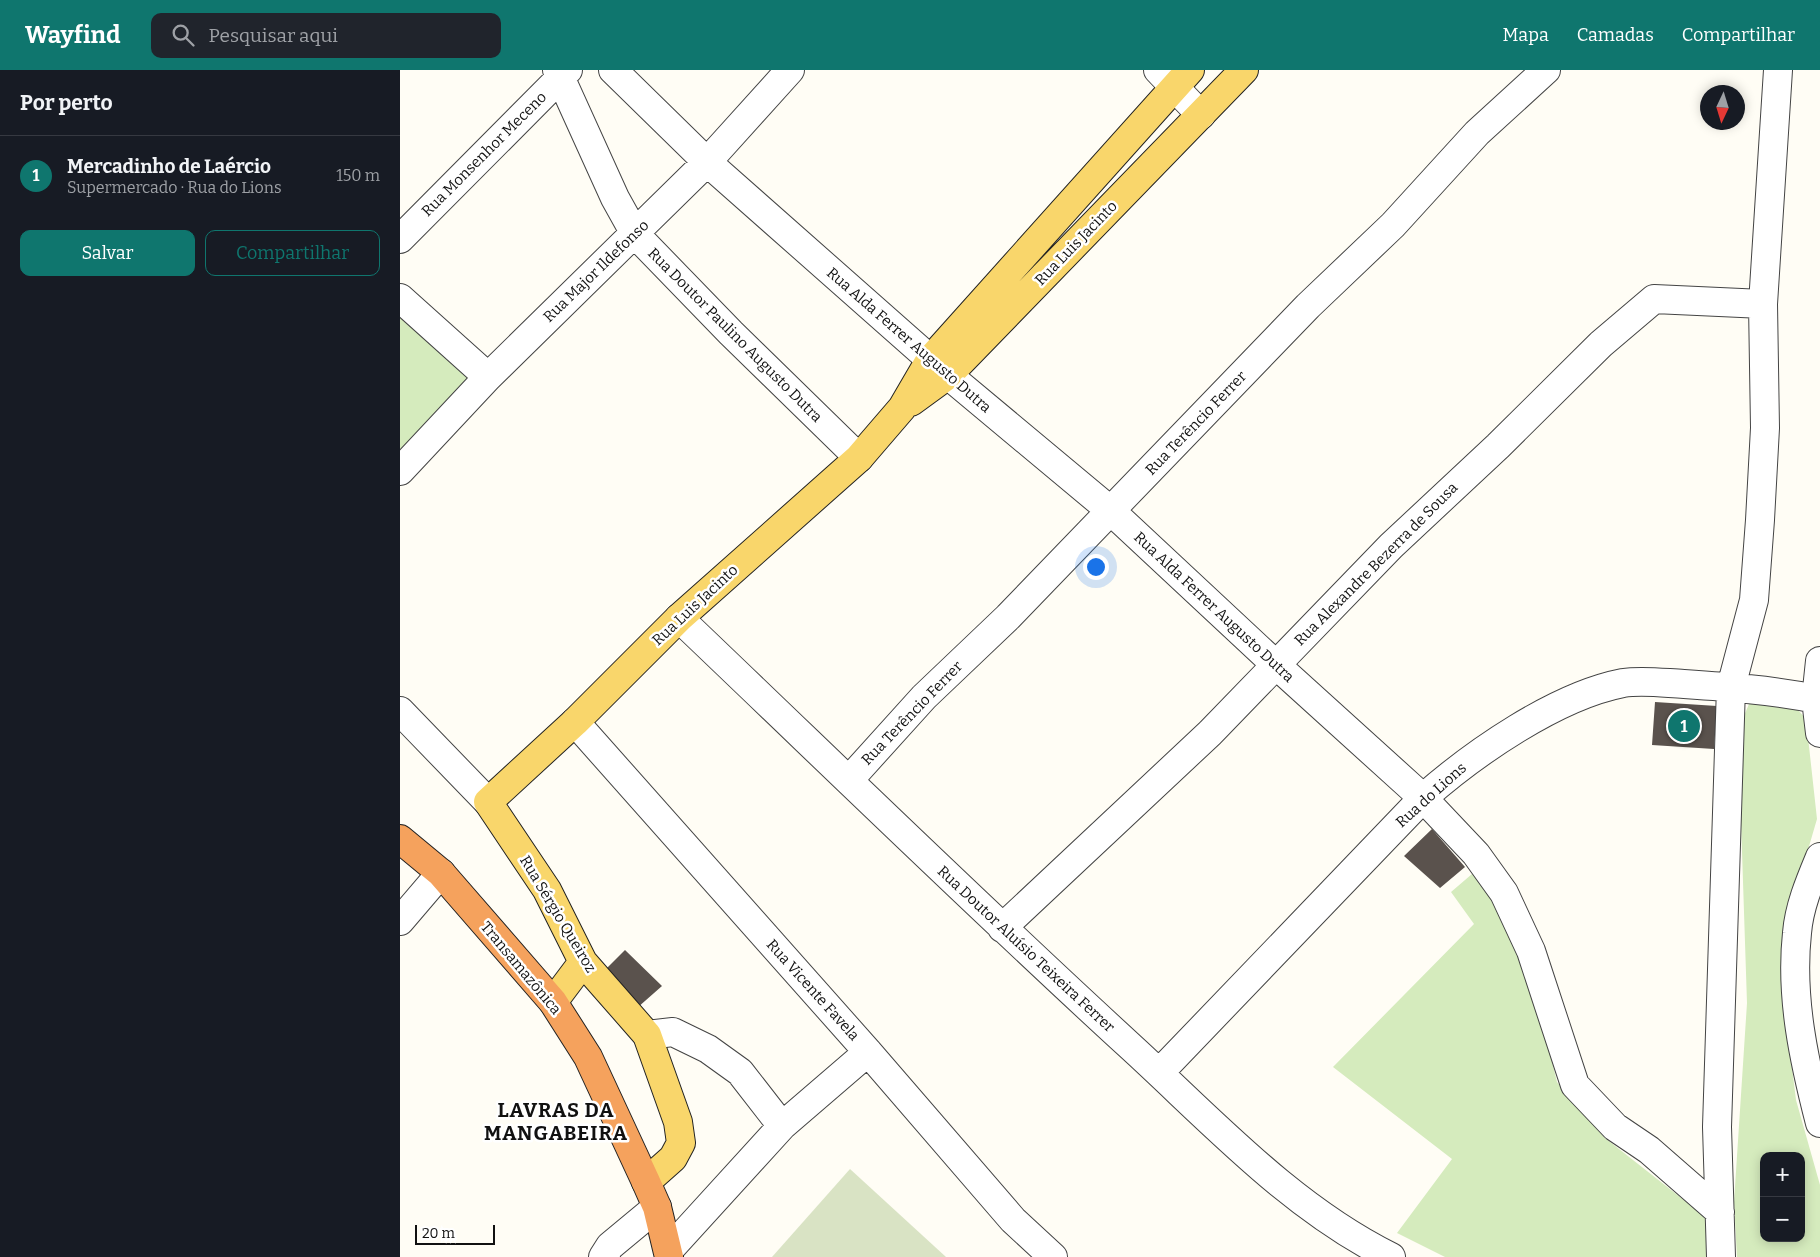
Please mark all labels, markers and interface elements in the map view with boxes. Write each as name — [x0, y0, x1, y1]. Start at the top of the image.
search box — [151, 13, 501, 58]
text: Wayfind — [25, 21, 121, 49]
icon: search — [169, 21, 197, 49]
text: Pesquisar aqui — [209, 24, 338, 47]
text: Mapa — [1503, 24, 1549, 46]
text: Camadas — [1577, 24, 1654, 46]
text: Compartilhar — [1682, 24, 1795, 46]
north arrow — [1700, 85, 1745, 130]
street label: Rua Monsenhor Meceno — [418, 88, 550, 220]
text: Por perto — [20, 90, 113, 116]
text: Mercadinho de Laércio — [67, 155, 271, 178]
text: 1 — [33, 166, 39, 185]
text: 150 m — [336, 166, 380, 185]
text: Supermercado · Rua do Lions — [67, 178, 282, 197]
street label: Rua Luis Jacinto — [1031, 197, 1121, 289]
street label: Rua Major Ildefonso — [540, 216, 652, 326]
button: Salvar — [20, 230, 195, 276]
button: Compartilhar — [205, 230, 380, 276]
street label: Rua Doutor Paulino Augusto Dutra — [644, 244, 826, 426]
street label: Rua Alda Ferrer Augusto Dutra — [823, 264, 995, 416]
street label: Rua Terêncio Ferrer — [1142, 367, 1250, 479]
street label: Rua Alexandre Bezerra de Sousa — [1291, 479, 1461, 649]
street label: Rua Alda Ferrer Augusto Dutra — [1130, 528, 1298, 686]
your location — [1083, 554, 1109, 580]
street label: Rua Luis Jacinto — [649, 561, 741, 649]
street label: Rua Terêncio Ferrer — [858, 657, 966, 769]
pin: 1 — [1668, 707, 1700, 745]
street label: Rua do Lions — [1392, 759, 1470, 831]
street label: Rua Sérgio Queiroz — [516, 852, 600, 976]
street label: Rua Doutor Aluísio Teixeira Ferrer — [934, 862, 1119, 1036]
street label: Transamazônica — [477, 918, 565, 1018]
street label: Rua Vicente Favela — [763, 936, 863, 1044]
district label: LAVRAS DA MANGABEIRA — [484, 1098, 628, 1145]
map controls — [1760, 1152, 1805, 1242]
button: + — [1760, 1152, 1805, 1197]
button: − — [1760, 1197, 1805, 1242]
scale bar — [415, 1222, 495, 1245]
text: 20 m — [422, 1225, 455, 1242]

